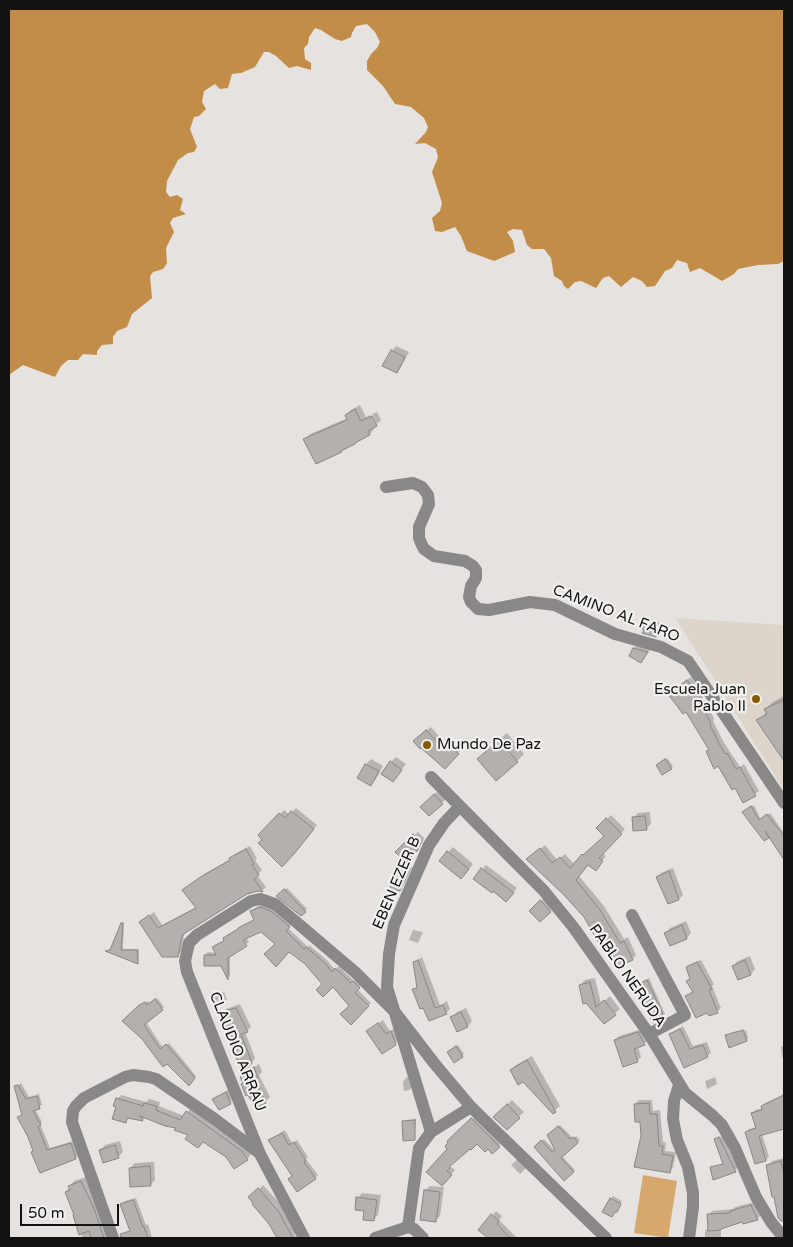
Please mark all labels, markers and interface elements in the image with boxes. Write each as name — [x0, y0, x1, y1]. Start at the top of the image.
street label: CAMINO AL FARO — [550, 581, 682, 647]
place label: Escuela Juan Pablo II — [654, 681, 746, 716]
marker: Escuela Juan Pablo II — [750, 693, 762, 705]
place label: Mundo De Paz — [437, 736, 541, 754]
marker: Mundo De Paz — [421, 739, 433, 751]
street label: EBEN EZER B — [369, 834, 425, 932]
street label: PABLO NERUDA — [585, 921, 669, 1031]
street label: CLAUDIO ARRAU — [205, 990, 269, 1114]
scale bar — [22, 1194, 121, 1226]
text: 50 m — [28, 1204, 65, 1222]

